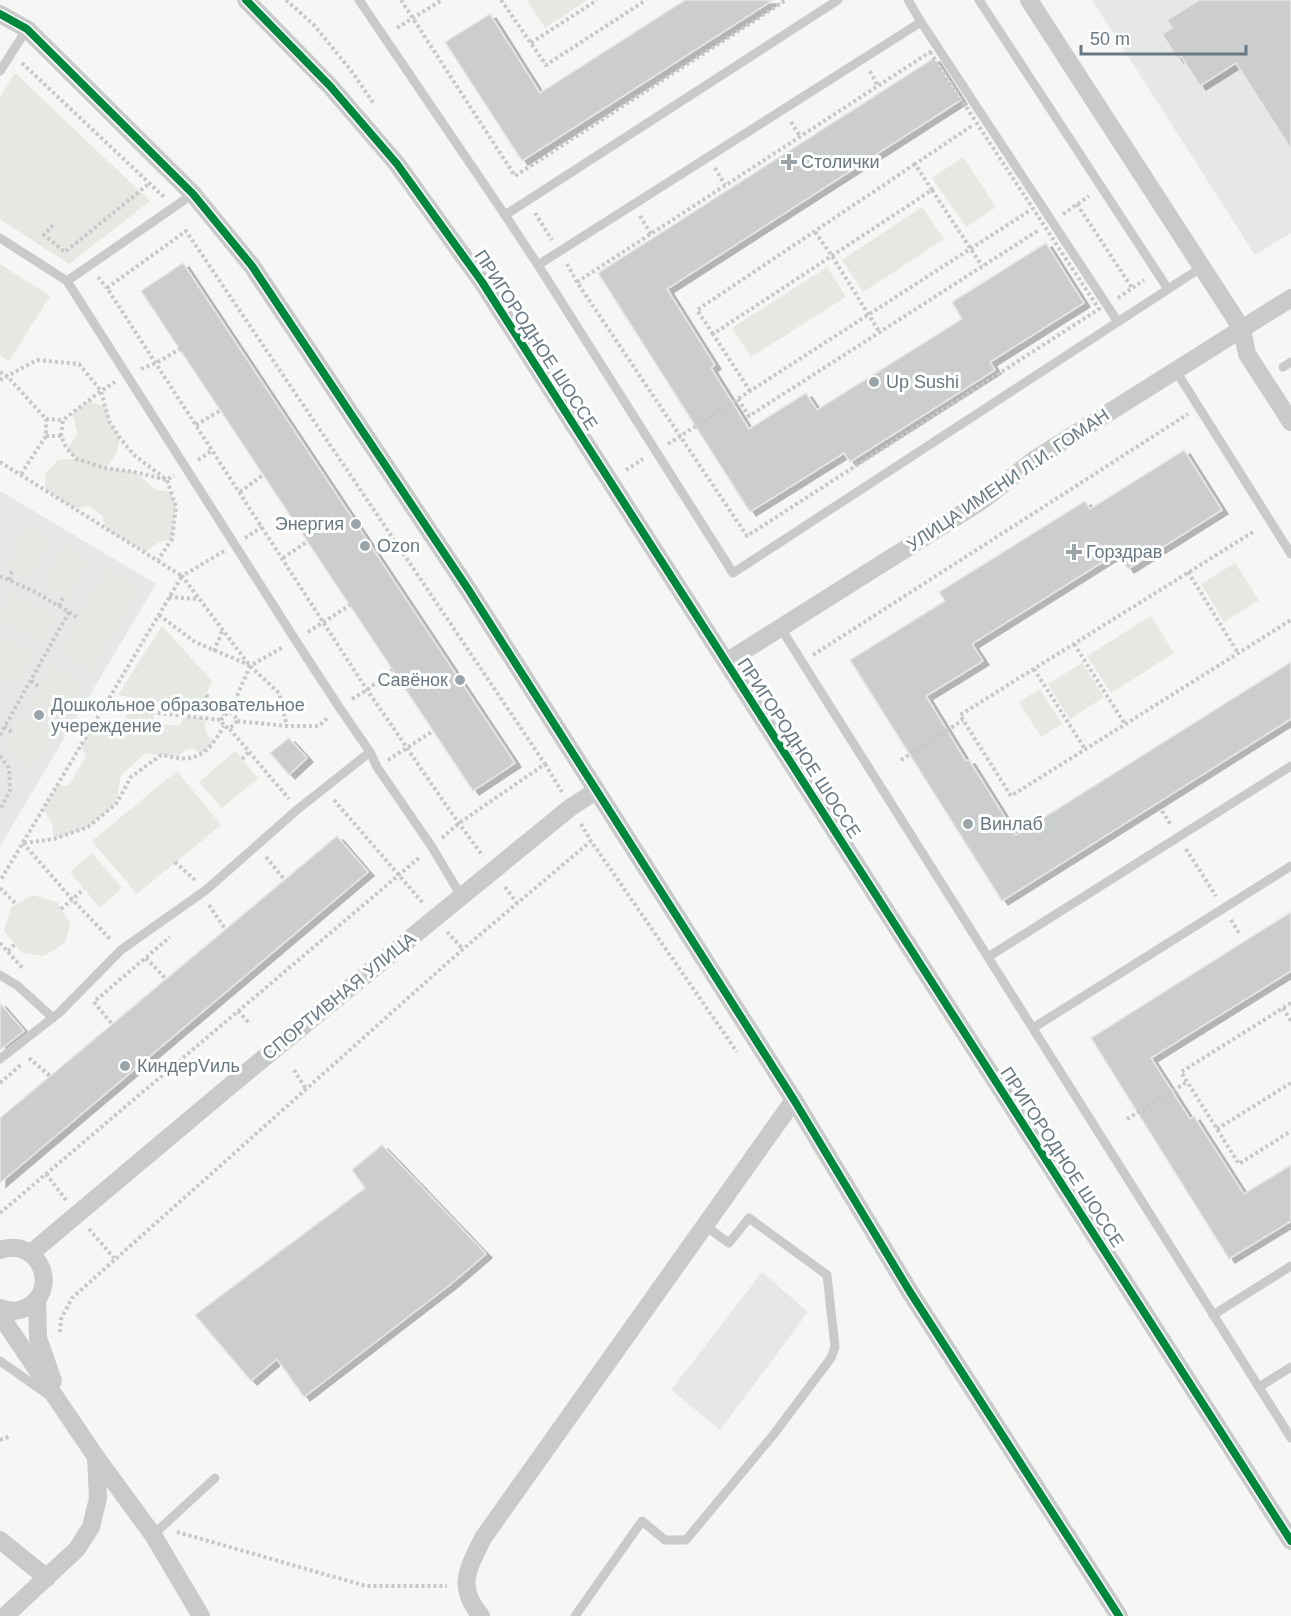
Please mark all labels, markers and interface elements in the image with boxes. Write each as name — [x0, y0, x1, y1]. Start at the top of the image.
scale bar — [1081, 18, 1246, 56]
text: 50 m — [1090, 29, 1130, 49]
place label: Столички — [801, 152, 880, 172]
marker: Столички — [782, 155, 796, 169]
street label: ПРИГОРОДНОЕ ШОССЕ — [470, 246, 602, 434]
place label: Up Sushi — [886, 372, 959, 392]
marker: Up Sushi — [867, 375, 881, 389]
street label: УЛИЦА ИМЕНИ Л.И. ГОМАН — [903, 405, 1113, 555]
place label: Энергия — [275, 514, 344, 534]
marker: Энергия — [349, 517, 363, 531]
place label: Ozon — [377, 536, 420, 556]
marker: Ozon — [358, 539, 372, 553]
place label: Горздрав — [1086, 542, 1162, 562]
marker: Горздрав — [1067, 545, 1081, 559]
street label: ПРИГОРОДНОЕ ШОССЕ — [733, 654, 865, 842]
place label: Савёнок — [377, 670, 448, 690]
marker: Савёнок — [453, 673, 467, 687]
place label: Дошкольное образовательное учереждение — [51, 695, 305, 736]
marker: Дошкольное образовательное учереждение — [32, 708, 46, 722]
place label: Винлаб — [980, 814, 1043, 834]
marker: Винлаб — [961, 817, 975, 831]
street label: СПОРТИВНАЯ УЛИЦА — [258, 928, 420, 1064]
place label: КиндерVиль — [137, 1056, 240, 1076]
marker: КиндерVиль — [118, 1059, 132, 1073]
street label: ПРИГОРОДНОЕ ШОССЕ — [996, 1063, 1128, 1251]

